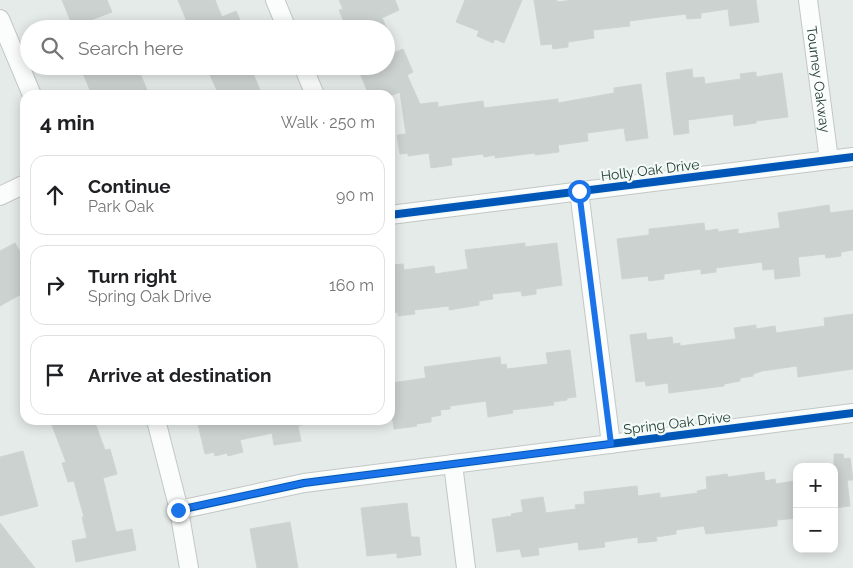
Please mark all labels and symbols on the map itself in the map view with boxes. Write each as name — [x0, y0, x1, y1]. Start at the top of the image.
street label: Tourney Oakway — [803, 25, 833, 134]
street label: Holly Oak Drive — [600, 156, 700, 184]
route start — [568, 180, 591, 203]
street label: Spring Oak Drive — [622, 408, 732, 438]
route end — [167, 499, 190, 522]

